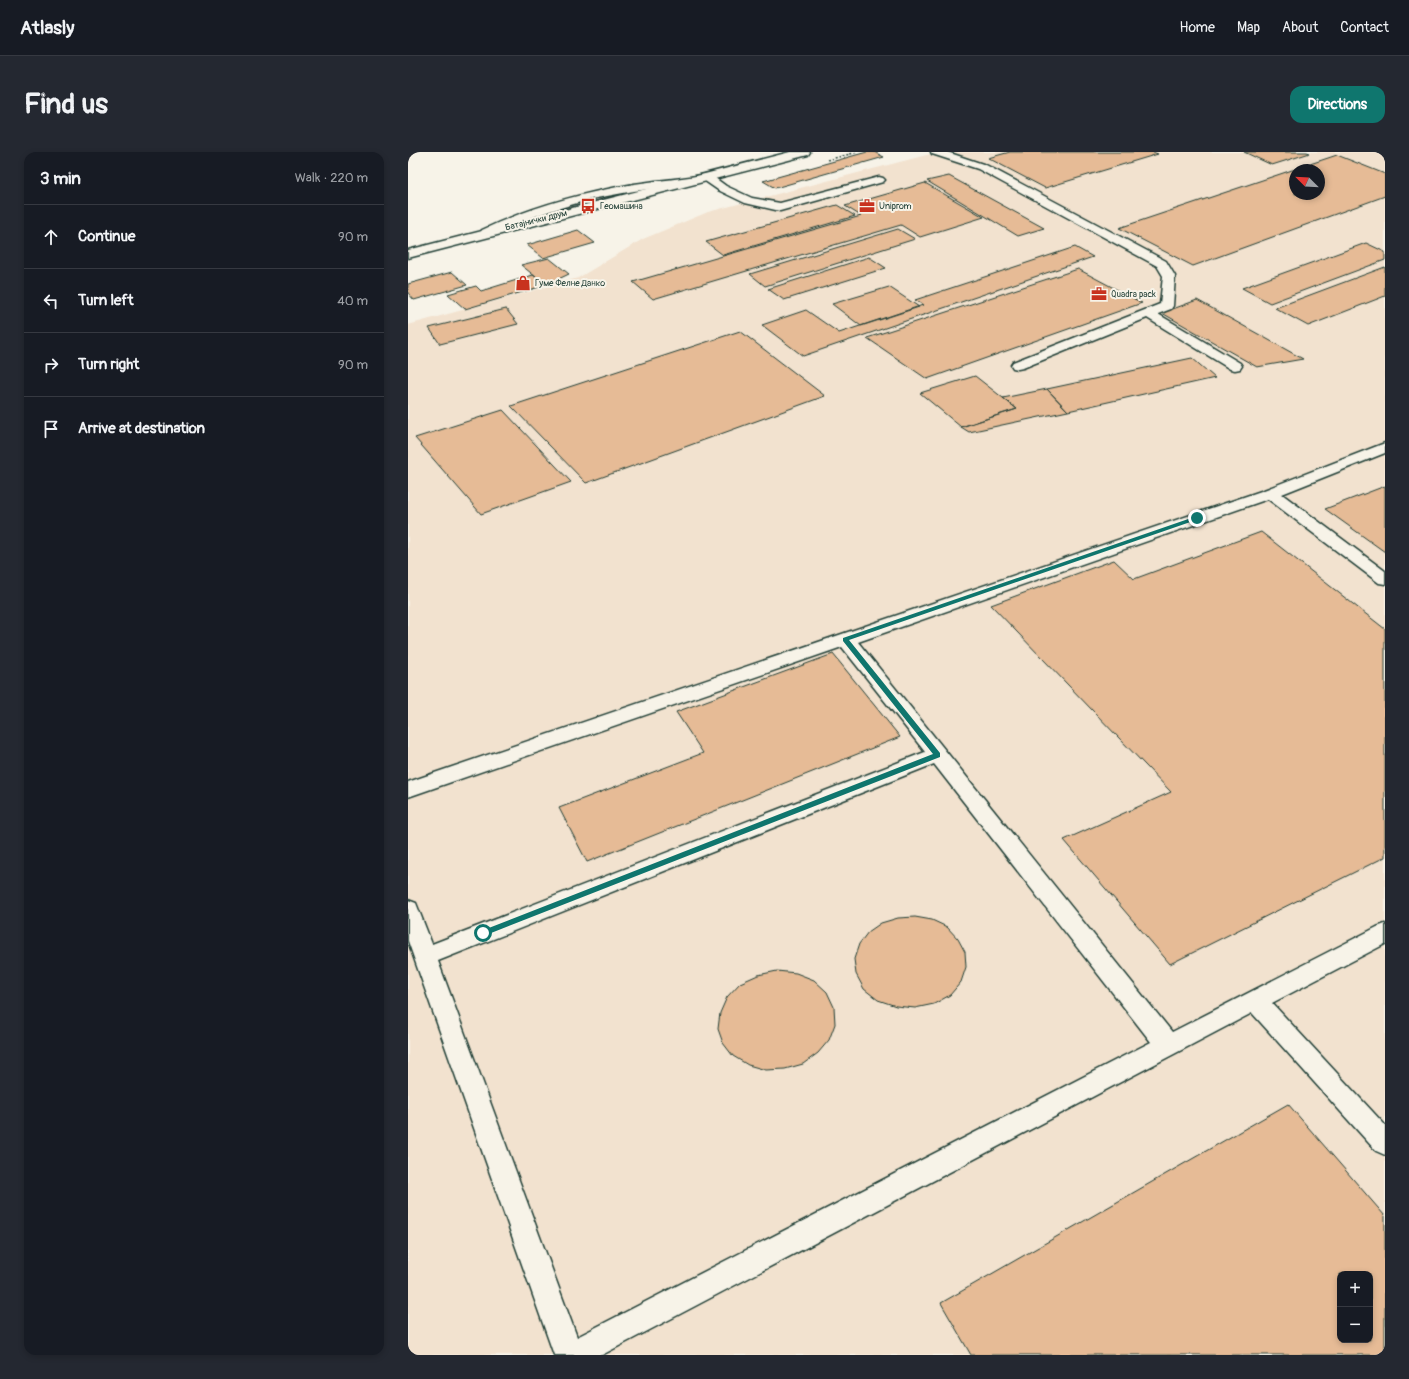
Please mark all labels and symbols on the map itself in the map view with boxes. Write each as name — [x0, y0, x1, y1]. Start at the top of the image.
north arrow — [1289, 164, 1325, 200]
bus stop icon: Геомашина — [579, 197, 597, 215]
office icon: Uniprom — [858, 197, 876, 215]
place label: Геомашина — [600, 201, 643, 212]
place label: Uniprom — [879, 201, 912, 212]
street label: Батајнички друм — [504, 207, 568, 233]
shop icon: Гуме Фелне Данко — [514, 274, 532, 292]
place label: Гуме Фелне Данко — [535, 278, 605, 289]
office icon: Quadra pack — [1090, 285, 1108, 303]
place label: Quadra pack — [1111, 289, 1156, 300]
route end — [1188, 509, 1206, 527]
route start — [474, 924, 492, 942]

